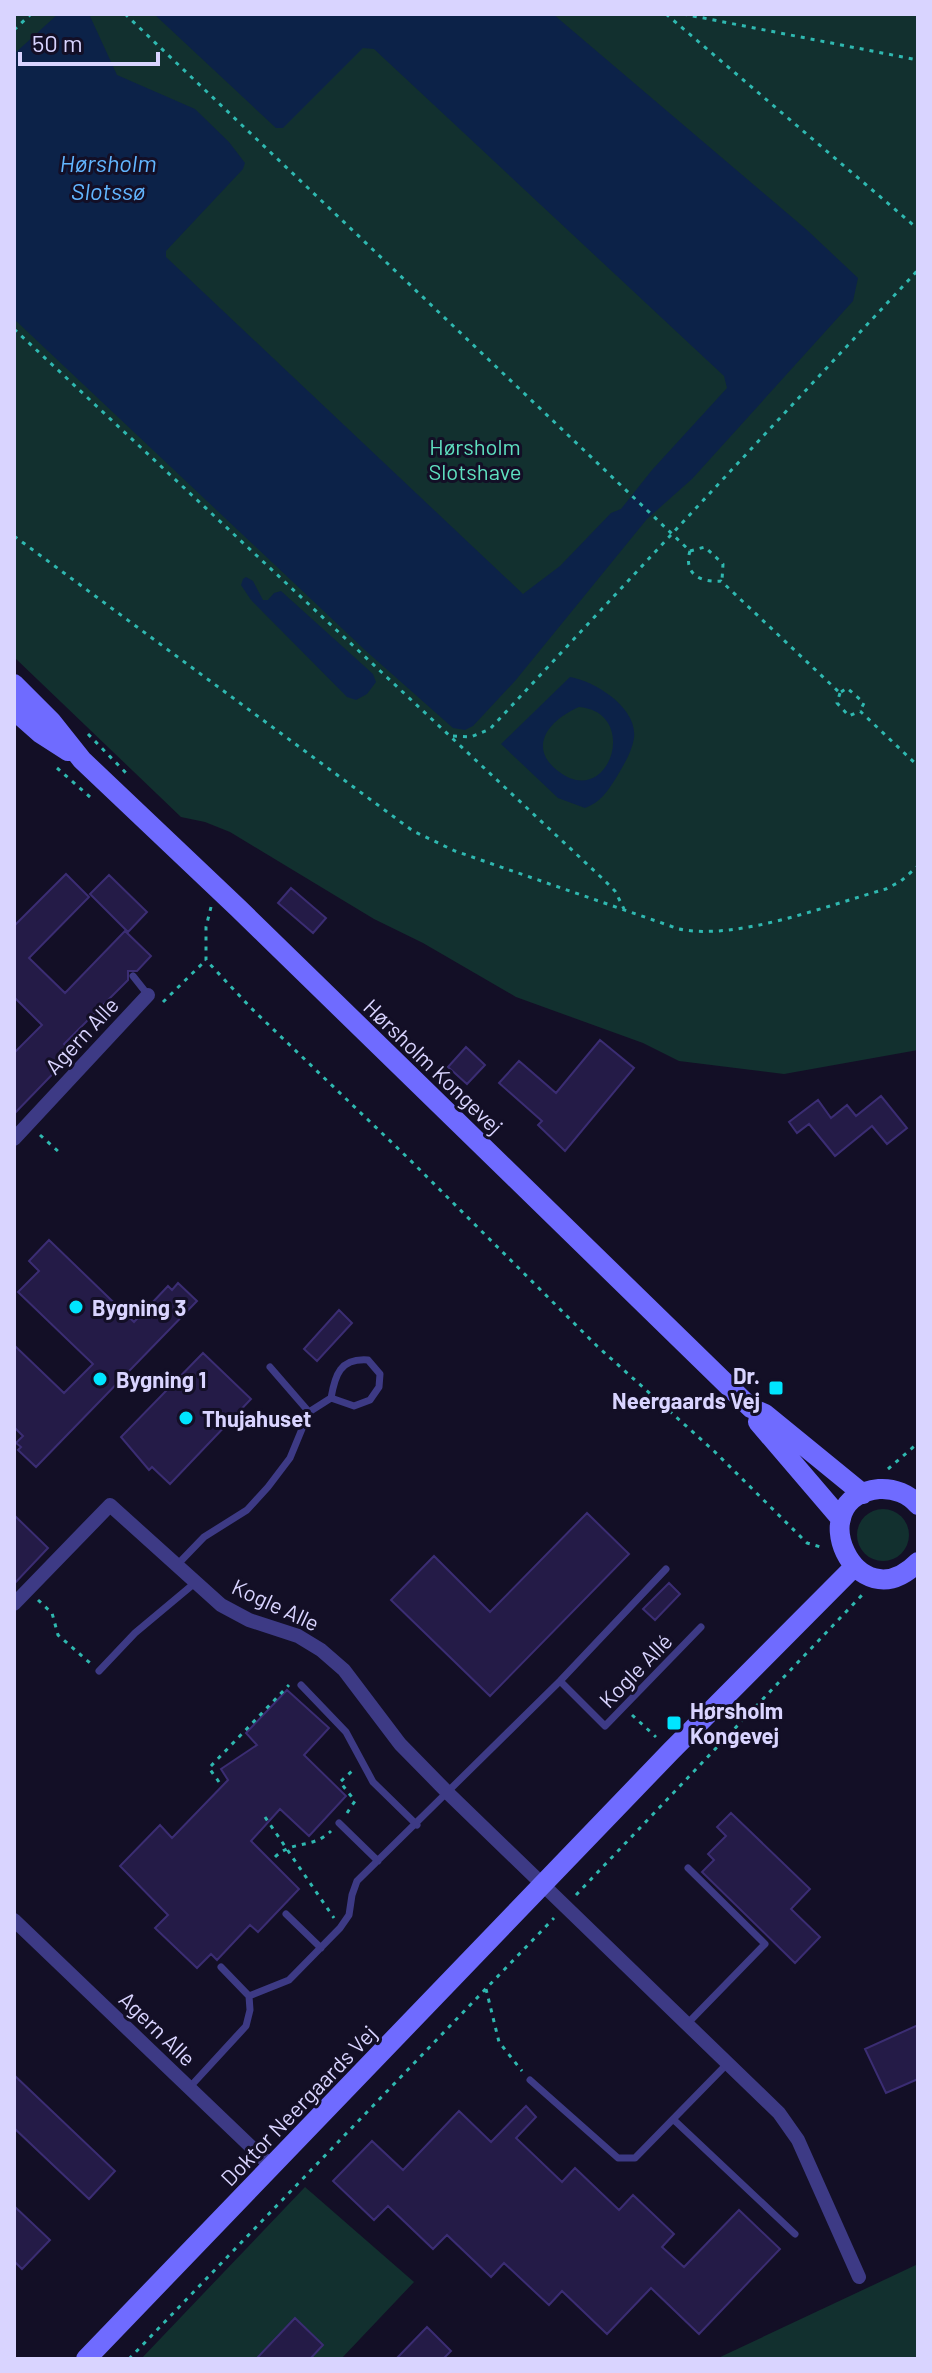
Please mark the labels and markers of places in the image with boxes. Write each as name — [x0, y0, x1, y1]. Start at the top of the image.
place label: Bygning 3 — [92, 1294, 186, 1320]
marker: Bygning 3 — [67, 1298, 85, 1316]
place label: Dr. Neergaards Vej — [612, 1362, 760, 1413]
place label: Bygning 1 — [116, 1366, 206, 1392]
marker: Bygning 1 — [91, 1370, 109, 1388]
marker: Dr. Neergaards Vej — [767, 1379, 785, 1397]
place label: Thujahuset — [202, 1405, 311, 1431]
marker: Thujahuset — [177, 1409, 195, 1427]
place label: Hørsholm Kongevej — [690, 1697, 783, 1748]
marker: Hørsholm Kongevej — [665, 1714, 683, 1732]

